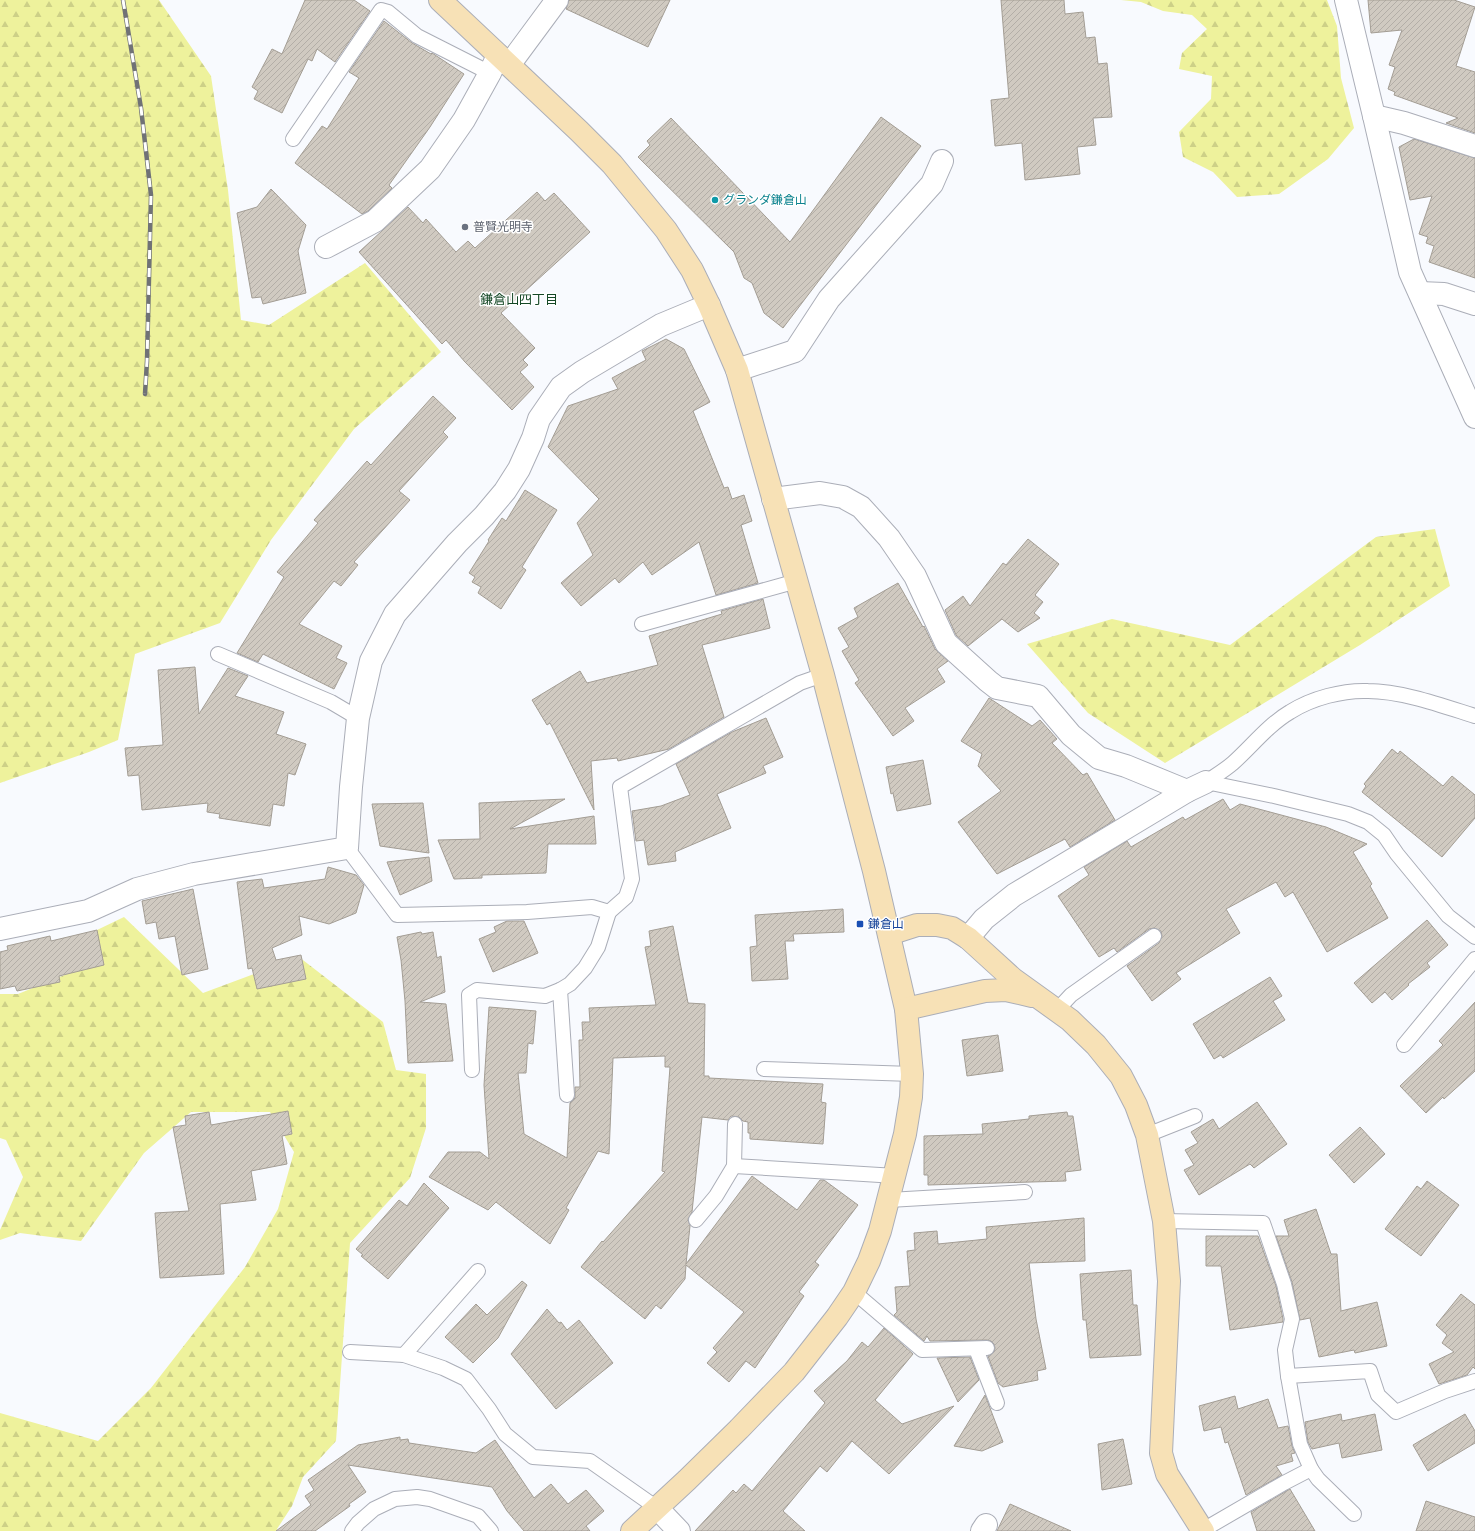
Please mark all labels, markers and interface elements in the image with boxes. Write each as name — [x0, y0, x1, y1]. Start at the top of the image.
place label: グランダ鎌倉山 — [723, 192, 807, 207]
marker: グランダ鎌倉山 — [710, 195, 720, 205]
place label: 普賢光明寺 — [473, 219, 533, 234]
marker: 普賢光明寺 — [460, 222, 470, 232]
district label: 鎌倉山四丁目 — [480, 291, 558, 307]
place label: 鎌倉山 — [868, 916, 904, 931]
marker: 鎌倉山 — [855, 919, 865, 929]

